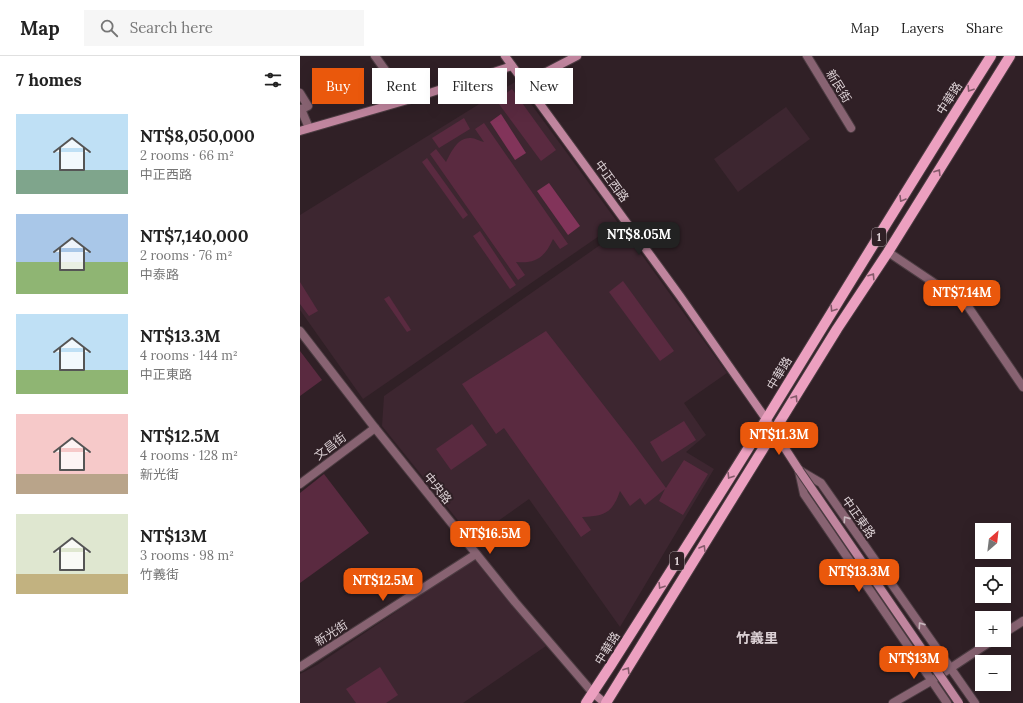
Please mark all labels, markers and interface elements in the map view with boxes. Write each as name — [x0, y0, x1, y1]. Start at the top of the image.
search box — [84, 10, 364, 46]
text: Map — [20, 16, 60, 40]
icon: search — [98, 17, 120, 39]
text: Search here — [130, 18, 213, 37]
text: Map — [851, 19, 879, 37]
text: Layers — [901, 19, 944, 37]
text: Share — [966, 19, 1003, 37]
street label: 新民街 — [823, 67, 855, 105]
chip: Buy — [312, 68, 364, 104]
chip: Rent — [372, 68, 430, 104]
chip: Filters — [438, 68, 507, 104]
chip: New — [515, 68, 573, 104]
text: 7 homes — [16, 69, 82, 91]
icon: filters — [262, 69, 284, 91]
street label: 中華路 — [933, 79, 965, 117]
one-way arrow — [968, 85, 975, 92]
text: NT$8,050,000 — [140, 125, 255, 147]
icon: home — [48, 130, 96, 178]
text: 2 rooms · 66 m² — [140, 147, 234, 164]
street label: 中正西路 — [592, 157, 632, 205]
text: 中正西路 — [140, 166, 192, 183]
one-way arrow — [933, 169, 941, 176]
one-way arrow — [899, 195, 906, 202]
pin: NT$8.05M — [598, 222, 680, 256]
text: NT$7,140,000 — [140, 225, 249, 247]
text: NT$8.05M — [607, 226, 671, 243]
road number: 1 — [872, 228, 886, 246]
icon: home — [48, 230, 96, 278]
text: 2 rooms · 76 m² — [140, 247, 232, 264]
text: 中泰路 — [140, 266, 179, 283]
one-way arrow — [867, 273, 875, 280]
pin: NT$7.14M — [921, 280, 1003, 314]
text: NT$7.14M — [932, 284, 992, 301]
one-way arrow — [830, 305, 837, 312]
text: NT$13.3M — [140, 325, 221, 347]
icon: home — [48, 330, 96, 378]
text: 4 rooms · 144 m² — [140, 347, 238, 364]
street label: 中華路 — [763, 354, 795, 392]
text: 中正東路 — [140, 366, 192, 383]
one-way arrow — [790, 395, 798, 402]
pin: NT$11.3M — [738, 422, 820, 456]
text: NT$12.5M — [140, 425, 220, 447]
text: NT$11.3M — [749, 426, 809, 443]
street label: 文昌街 — [311, 429, 349, 463]
icon: home — [48, 430, 96, 478]
text: 4 rooms · 128 m² — [140, 447, 238, 464]
text: 新光街 — [140, 466, 179, 483]
street label: 中央路 — [421, 469, 455, 507]
one-way arrow — [728, 471, 735, 478]
street label: 中正東路 — [839, 493, 879, 541]
one-way arrow — [843, 516, 851, 523]
pin: NT$16.5M — [449, 521, 531, 555]
north arrow — [975, 523, 1011, 559]
map controls — [975, 523, 1011, 691]
text: NT$13M — [140, 525, 207, 547]
text: NT$16.5M — [459, 525, 521, 542]
icon: home — [48, 530, 96, 578]
one-way arrow — [698, 545, 705, 552]
text: 3 rooms · 98 m² — [140, 547, 234, 564]
road number: 1 — [670, 552, 684, 570]
pin: NT$13.3M — [818, 559, 900, 593]
text: NT$13.3M — [828, 563, 890, 580]
text: 竹義街 — [140, 566, 179, 583]
button: locate — [975, 567, 1011, 603]
pin: NT$12.5M — [342, 568, 424, 602]
text: NT$12.5M — [352, 572, 414, 589]
one-way arrow — [659, 582, 666, 589]
button: + — [975, 611, 1011, 647]
street label: 新光街 — [312, 617, 350, 649]
one-way arrow — [918, 623, 925, 630]
street label: 中華路 — [591, 629, 623, 667]
district label: 竹義里 — [736, 629, 778, 647]
pin: NT$13M — [881, 646, 947, 680]
text: NT$13M — [888, 650, 940, 667]
button: − — [975, 655, 1011, 691]
one-way arrow — [622, 667, 630, 674]

